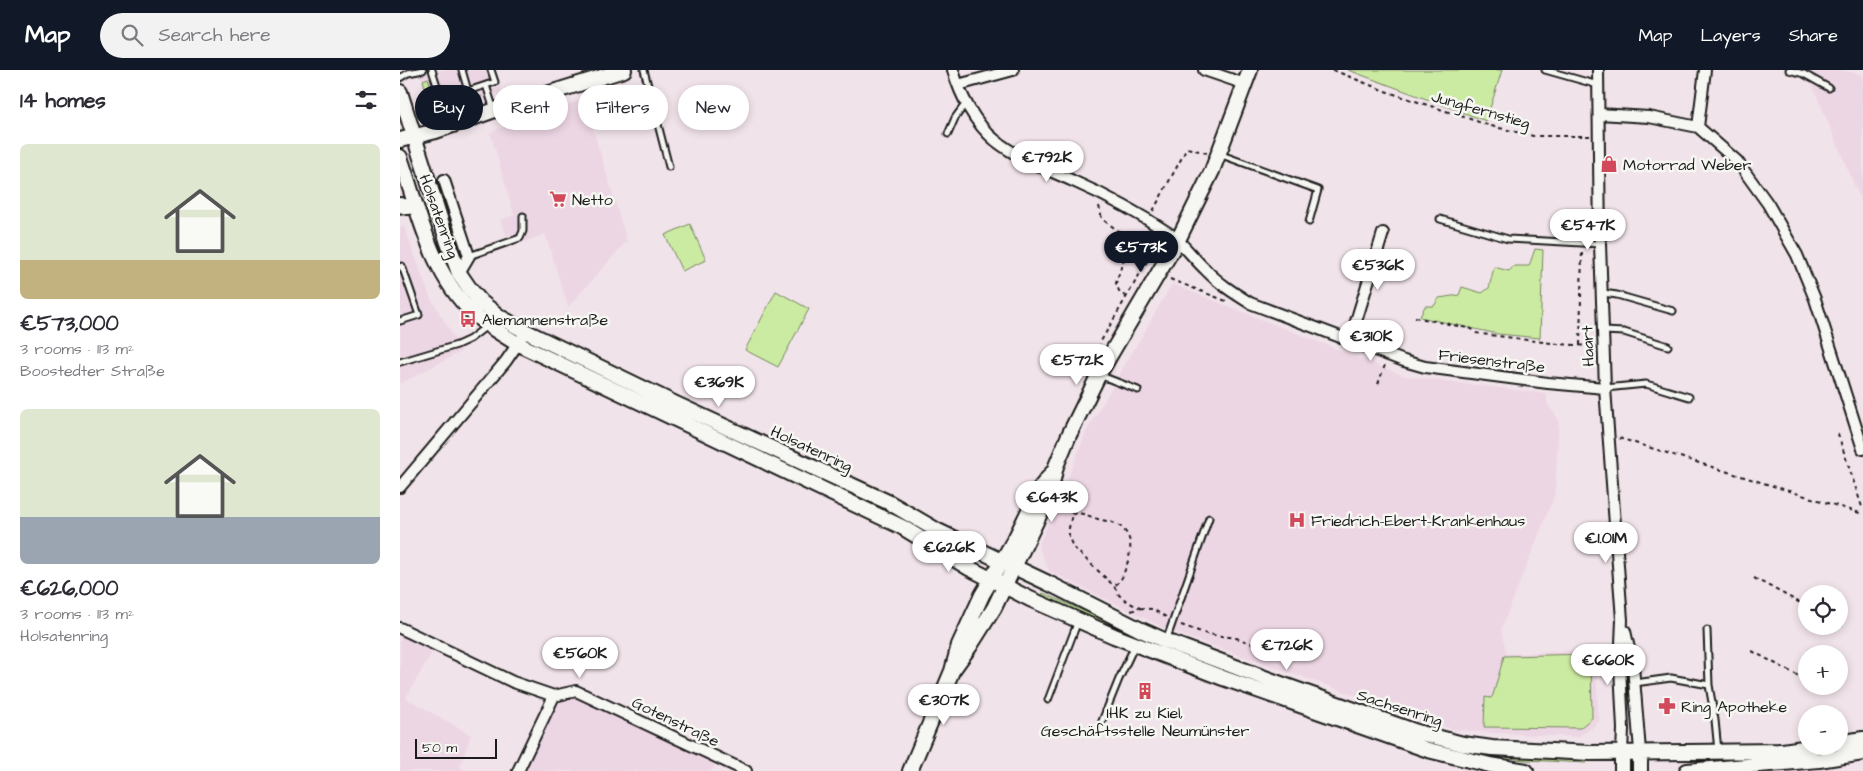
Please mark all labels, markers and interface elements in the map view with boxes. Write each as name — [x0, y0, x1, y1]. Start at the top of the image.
search box — [100, 13, 450, 58]
text: Map — [25, 18, 70, 52]
icon: search — [118, 21, 146, 49]
text: Search here — [158, 22, 271, 49]
text: Map — [1638, 23, 1672, 48]
text: Layers — [1700, 23, 1761, 48]
text: Share — [1789, 23, 1838, 48]
chip: Buy — [415, 85, 483, 130]
chip: Rent — [493, 85, 568, 130]
chip: Filters — [578, 85, 668, 130]
chip: New — [678, 85, 749, 130]
street label: Jungfernstieg — [1429, 85, 1533, 136]
text: 14 homes — [20, 86, 106, 115]
icon: filters — [352, 86, 380, 114]
pin: €792K — [1012, 140, 1082, 183]
text: €792K — [1022, 146, 1072, 168]
shop icon: Motorrad Weber — [1599, 154, 1619, 174]
place label: Motorrad Weber — [1623, 154, 1751, 176]
street label: Holsatenring — [413, 171, 464, 262]
icon: home — [155, 176, 245, 266]
supermarket icon: Netto — [548, 189, 568, 209]
place label: Netto — [572, 189, 613, 211]
pin: €547K — [1553, 208, 1623, 251]
text: €547K — [1561, 214, 1615, 236]
pin: €573K — [1106, 230, 1176, 273]
text: €573K — [1115, 236, 1167, 258]
pin: €536K — [1343, 248, 1413, 291]
text: €536K — [1352, 254, 1404, 276]
text: €573,000 — [20, 309, 119, 338]
bus stop icon: Alemannenstraße — [458, 309, 478, 329]
place label: Alemannenstraße — [482, 309, 609, 331]
pin: €310K — [1336, 320, 1406, 362]
street label: Haart — [1576, 324, 1600, 367]
text: €310K — [1350, 325, 1392, 347]
text: 3 rooms · 113 m² — [20, 338, 134, 360]
pin: €572K — [1042, 344, 1112, 386]
street label: Friesenstraße — [1437, 344, 1547, 378]
text: €572K — [1051, 349, 1103, 371]
text: Boostedter Straße — [20, 360, 165, 382]
pin: €369K — [684, 366, 754, 408]
text: €369K — [694, 371, 744, 393]
street label: Holsatenring — [767, 420, 856, 478]
icon: home — [155, 441, 245, 531]
pin: €643K — [1017, 480, 1087, 523]
text: €643K — [1026, 486, 1078, 508]
hospital icon: Friedrich-Ebert-Krankenhaus — [1287, 510, 1307, 530]
place label: Friedrich-Ebert-Krankenhaus — [1311, 510, 1525, 532]
pin: €1.01M — [1565, 522, 1647, 564]
text: €1.01M — [1585, 527, 1627, 549]
pin: €626K — [914, 530, 984, 573]
text: €626K — [923, 536, 975, 558]
text: €626,000 — [20, 574, 119, 603]
map controls — [1798, 585, 1848, 755]
button: locate — [1798, 585, 1848, 635]
text: 3 rooms · 113 m² — [20, 603, 134, 625]
text: Holsatenring — [20, 625, 108, 647]
pin: €726K — [1252, 628, 1322, 671]
text: €726K — [1261, 634, 1313, 656]
pin: €560K — [545, 636, 615, 679]
text: €560K — [553, 642, 607, 664]
pin: €660K — [1573, 644, 1643, 686]
button: + — [1798, 645, 1848, 695]
text: €660K — [1582, 649, 1634, 671]
building icon: IHK zu Kiel, Geschäftsstelle Neumünster — [1135, 681, 1155, 701]
pin: €307K — [909, 684, 979, 726]
street label: Sachsenring — [1354, 684, 1445, 733]
text: €307K — [919, 689, 969, 711]
street label: Gotenstraße — [628, 691, 723, 753]
pharmacy icon: Ring Apotheke — [1657, 696, 1677, 716]
place label: Ring Apotheke — [1681, 696, 1788, 719]
place label: IHK zu Kiel, Geschäftsstelle Neumünster — [1041, 702, 1249, 742]
button: − — [1798, 705, 1848, 755]
scale bar — [415, 736, 498, 759]
text: 50 m — [422, 738, 457, 758]

